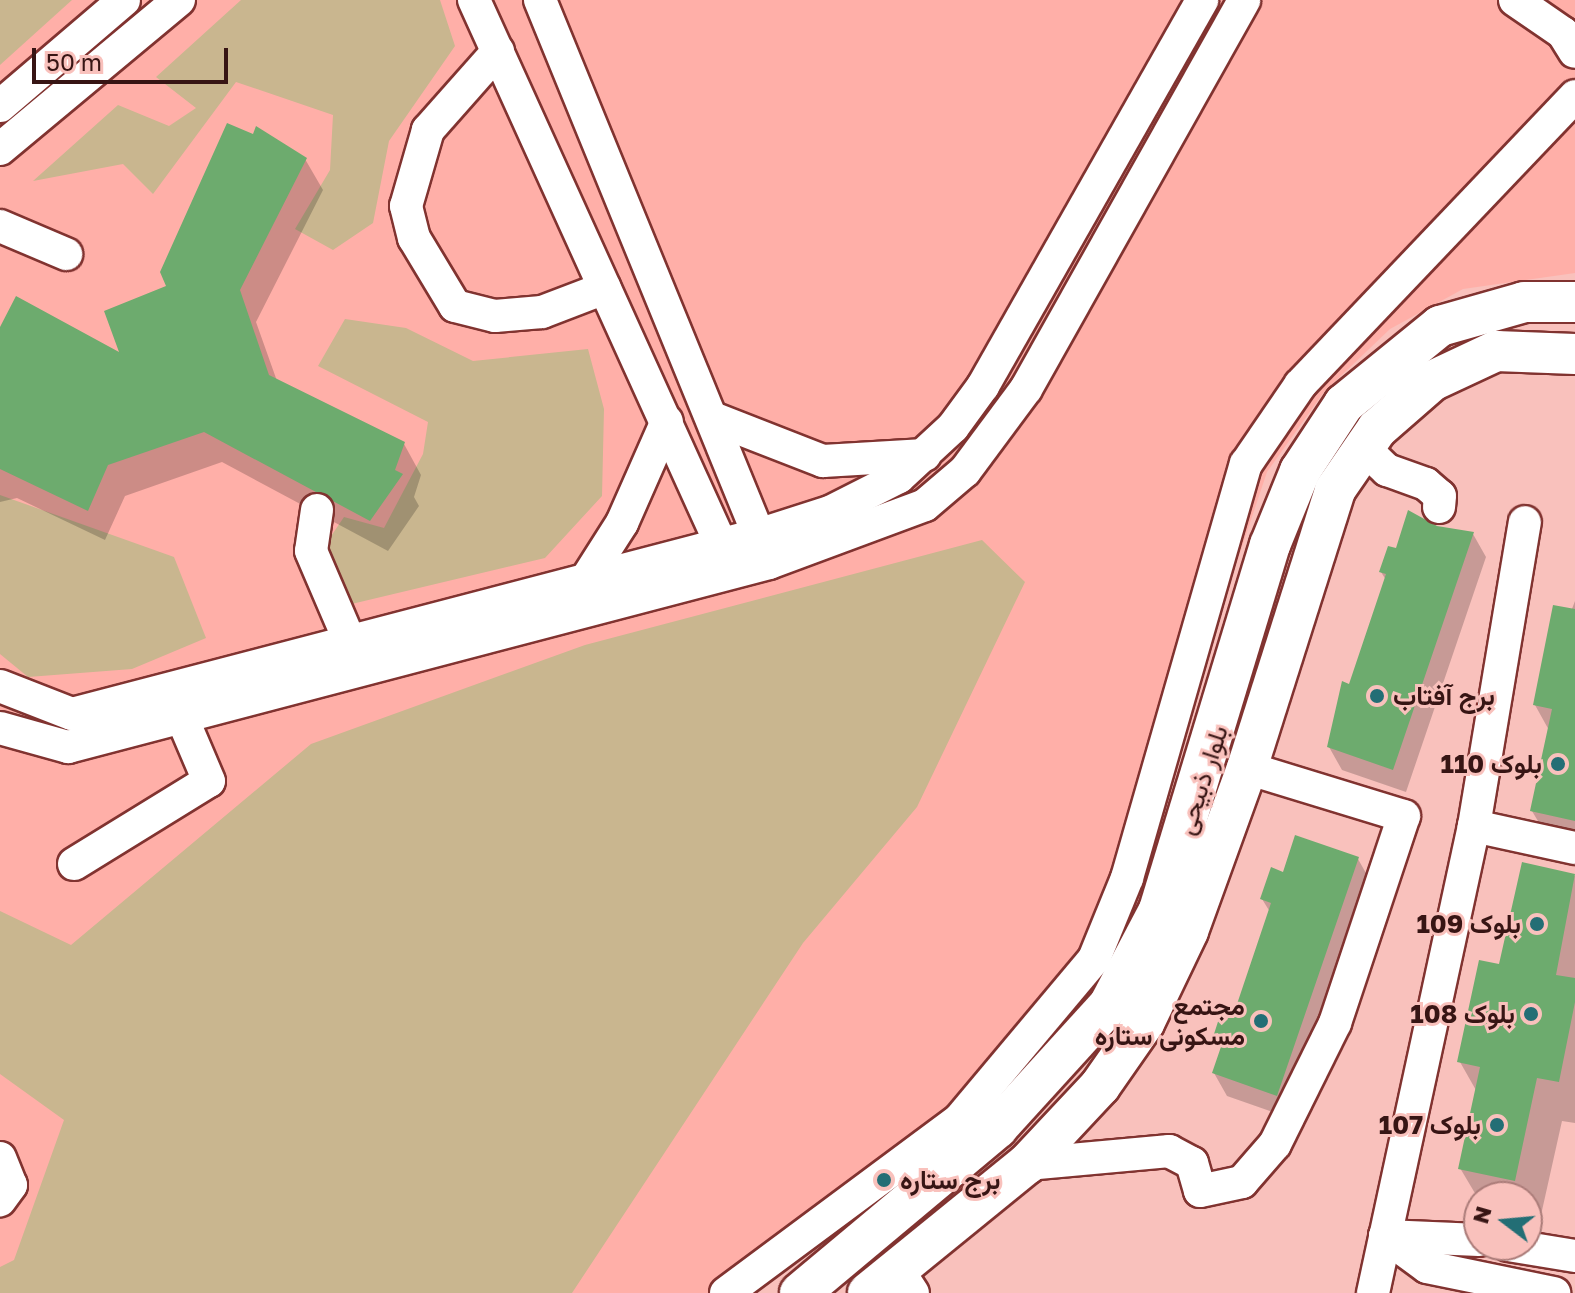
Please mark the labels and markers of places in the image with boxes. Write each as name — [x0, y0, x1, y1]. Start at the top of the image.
place label: برج آفتاب — [1393, 680, 1495, 712]
marker: برج آفتاب — [1368, 687, 1386, 705]
place label: بلوک 110 — [1441, 748, 1542, 780]
marker: بلوک 110 — [1549, 755, 1567, 773]
place label: بلوک 109 — [1416, 908, 1521, 940]
marker: بلوک 109 — [1528, 915, 1546, 933]
place label: مجتمع مسکونی ستاره — [1095, 990, 1245, 1052]
place label: بلوک 108 — [1410, 998, 1515, 1030]
marker: بلوک 108 — [1522, 1005, 1540, 1023]
marker: مجتمع مسکونی ستاره — [1252, 1012, 1270, 1030]
place label: بلوک 107 — [1379, 1109, 1481, 1141]
marker: بلوک 107 — [1488, 1116, 1506, 1134]
place label: برج ستاره — [900, 1164, 1001, 1196]
marker: برج ستاره — [875, 1171, 893, 1189]

